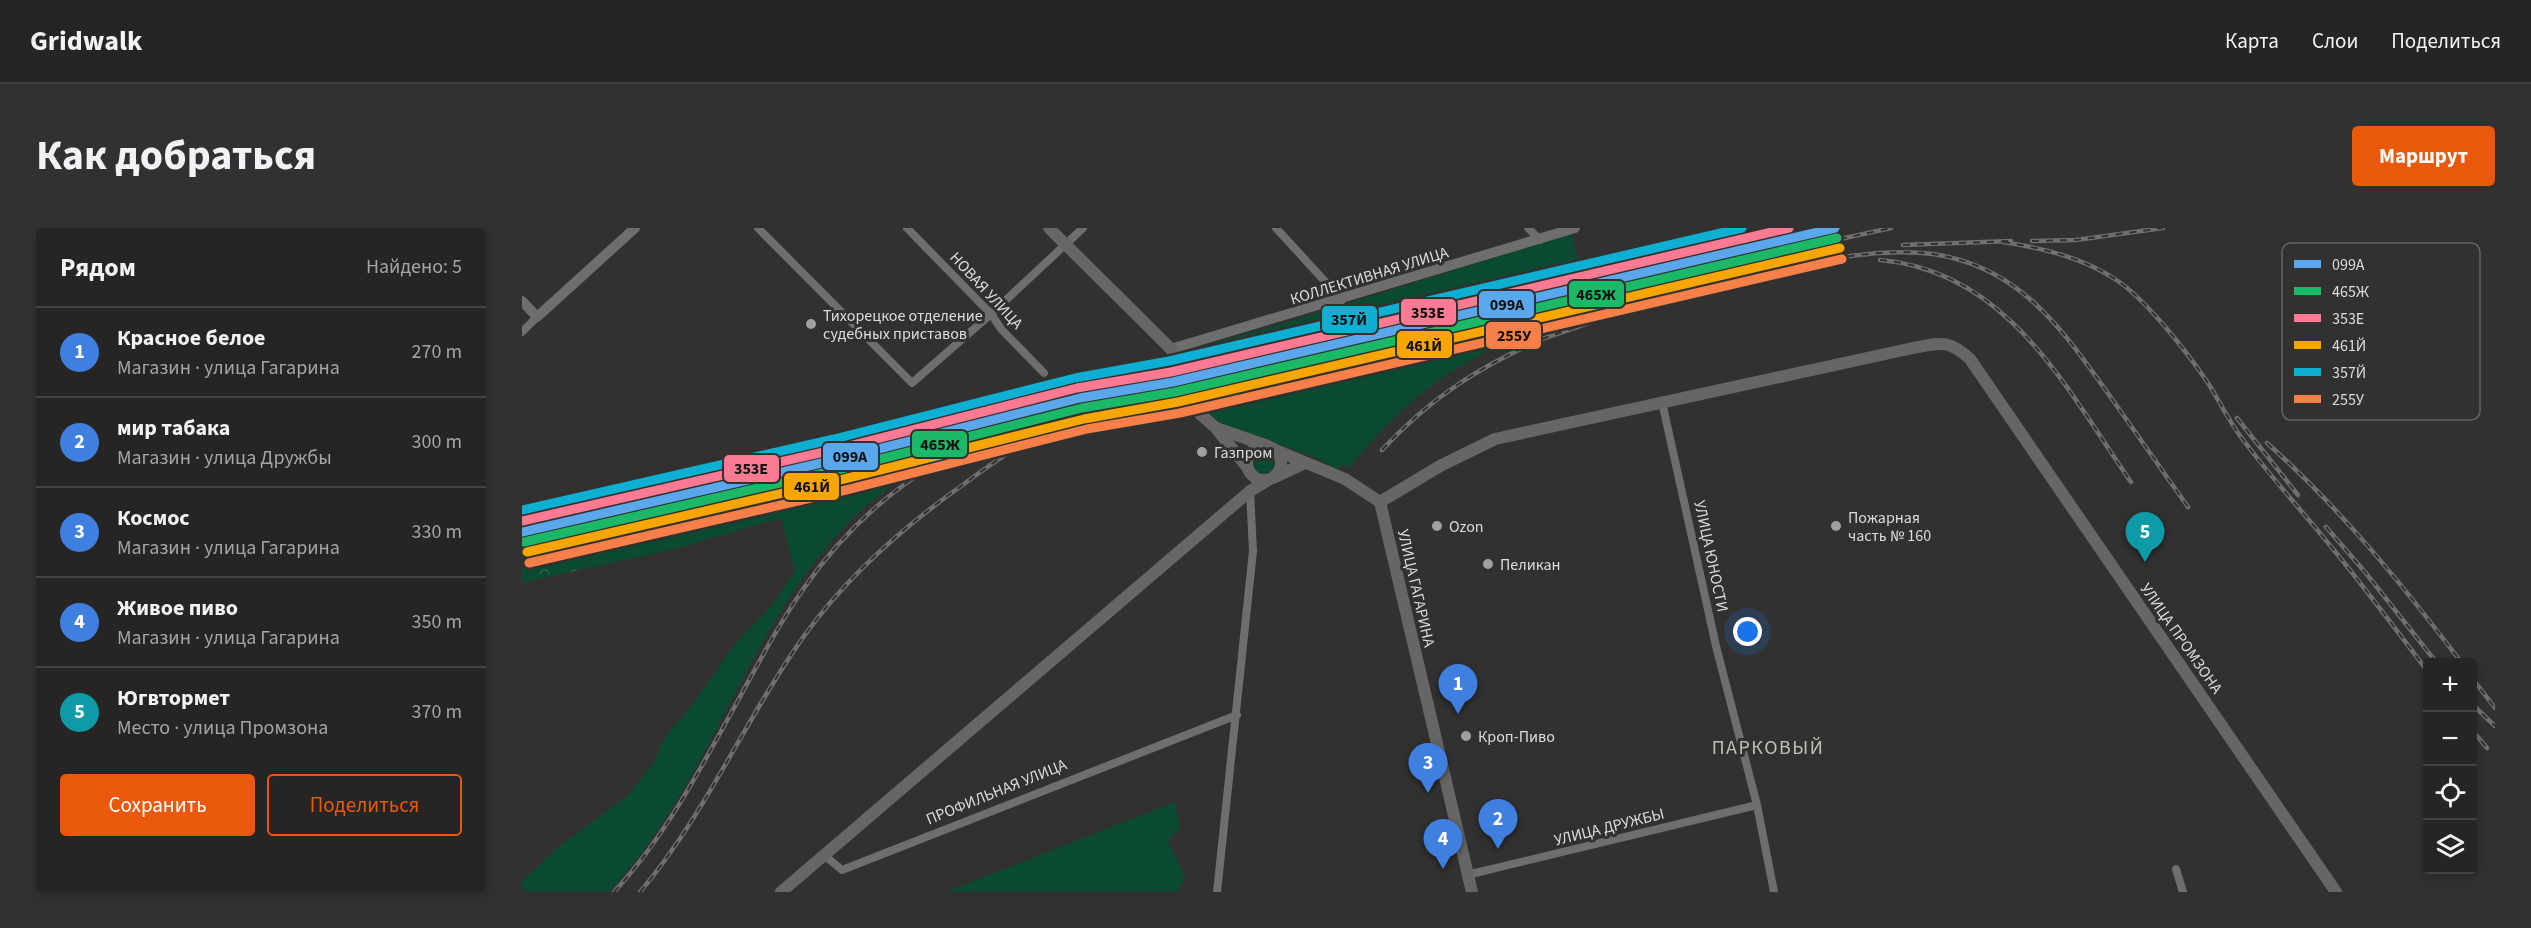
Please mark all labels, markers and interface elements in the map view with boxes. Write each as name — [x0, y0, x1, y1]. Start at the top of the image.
text: Gridwalk — [30, 21, 142, 61]
text: Карта — [2225, 26, 2279, 56]
text: Слои — [2312, 26, 2358, 56]
text: Поделиться — [2391, 26, 2501, 56]
text: Как добраться — [36, 126, 316, 186]
button: Маршрут — [2352, 126, 2495, 186]
street label: КОЛЛЕКТИВНАЯ УЛИЦА — [1288, 241, 1451, 310]
legend — [2282, 243, 2480, 420]
street label: НОВАЯ УЛИЦА — [945, 247, 1028, 334]
text: Рядом — [60, 249, 136, 286]
text: Найдено: 5 — [366, 253, 462, 281]
text: 099А — [2332, 254, 2365, 276]
line badge: 465Ж — [1568, 280, 1625, 308]
text: 465Ж — [2332, 281, 2370, 303]
text: 465Ж — [1576, 284, 1616, 306]
line badge: 099А — [1478, 290, 1535, 319]
text: 099А — [1490, 294, 1525, 316]
line badge: 353Е — [1400, 298, 1457, 326]
text: 353Е — [1411, 302, 1445, 324]
place label: Тихорецкое отделение судебных приставов — [823, 305, 983, 345]
line badge: 357Й — [1321, 305, 1378, 334]
text: 353Е — [2332, 308, 2364, 330]
text: 357Й — [1331, 309, 1367, 331]
marker: Тихорецкое отделение судебных приставов — [804, 317, 818, 331]
line badge: 255У — [1485, 321, 1542, 350]
text: Красное белое — [117, 322, 266, 354]
text: 255У — [1497, 325, 1531, 347]
line badge: 461Й — [1396, 330, 1453, 359]
text: 461Й — [1406, 335, 1442, 357]
text: 461Й — [2332, 335, 2366, 357]
text: 1 — [74, 338, 85, 366]
text: 270 m — [412, 338, 462, 366]
text: Магазин · улица Гагарина — [117, 354, 340, 382]
text: 357Й — [2332, 362, 2366, 384]
text: 255У — [2332, 389, 2365, 411]
text: мир табака — [117, 412, 230, 444]
text: 2 — [74, 428, 85, 456]
text: 300 m — [412, 428, 462, 456]
line badge: 465Ж — [911, 430, 968, 458]
text: 465Ж — [920, 434, 960, 456]
line badge: 099А — [822, 442, 879, 471]
place label: Газпром — [1214, 442, 1272, 464]
text: Магазин · улица Дружбы — [117, 444, 332, 472]
marker: Газпром — [1195, 445, 1209, 459]
text: 099А — [833, 446, 868, 468]
line badge: 353Е — [723, 454, 780, 483]
text: 353Е — [734, 458, 768, 480]
line badge: 461Й — [783, 472, 840, 501]
text: 461Й — [794, 476, 830, 498]
street label: УЛИЦА ЮНОСТИ — [1688, 498, 1734, 614]
text: Космос — [117, 502, 190, 534]
place label: Пожарная часть № 160 — [1848, 507, 1931, 547]
pin: 5 — [2126, 512, 2164, 562]
place label: Ozon — [1449, 516, 1484, 538]
text: 3 — [74, 518, 85, 546]
text: 330 m — [412, 518, 462, 546]
marker: Ozon — [1430, 519, 1444, 533]
marker: Пожарная часть № 160 — [1829, 519, 1843, 533]
street label: УЛИЦА ГАГАРИНА — [1392, 527, 1440, 650]
text: Магазин · улица Гагарина — [117, 534, 340, 562]
place label: Пеликан — [1500, 554, 1561, 576]
marker: Пеликан — [1481, 557, 1495, 571]
street label: УЛИЦА ПРОМЗОНА — [2135, 579, 2228, 698]
text: Живое пиво — [117, 592, 238, 624]
text: 4 — [74, 608, 85, 636]
text: 350 m — [412, 608, 462, 636]
your location — [1733, 617, 1762, 646]
text: Магазин · улица Гагарина — [117, 624, 340, 652]
map controls — [2423, 658, 2477, 874]
button: + — [2423, 658, 2477, 712]
pin: 1 — [1438, 664, 1478, 714]
text: Югвтормет — [117, 682, 230, 714]
text: 5 — [74, 698, 85, 726]
text: 370 m — [412, 698, 462, 726]
button: − — [2423, 712, 2477, 766]
text: Место · улица Промзона — [117, 714, 328, 742]
place label: Кроп-Пиво — [1478, 726, 1555, 748]
marker: Кроп-Пиво — [1459, 729, 1473, 743]
district label: ПАРКОВЫЙ — [1712, 734, 1824, 762]
pin: 3 — [1408, 744, 1448, 793]
street label: ПРОФИЛЬНАЯ УЛИЦА — [923, 754, 1070, 830]
button: locate — [2423, 766, 2477, 820]
button: Сохранить — [60, 774, 255, 836]
button: Поделиться — [267, 774, 462, 836]
pin: 2 — [1478, 800, 1518, 849]
street label: УЛИЦА ДРУЖБЫ — [1552, 803, 1666, 851]
pin: 4 — [1424, 820, 1462, 869]
button: layers — [2423, 820, 2477, 874]

